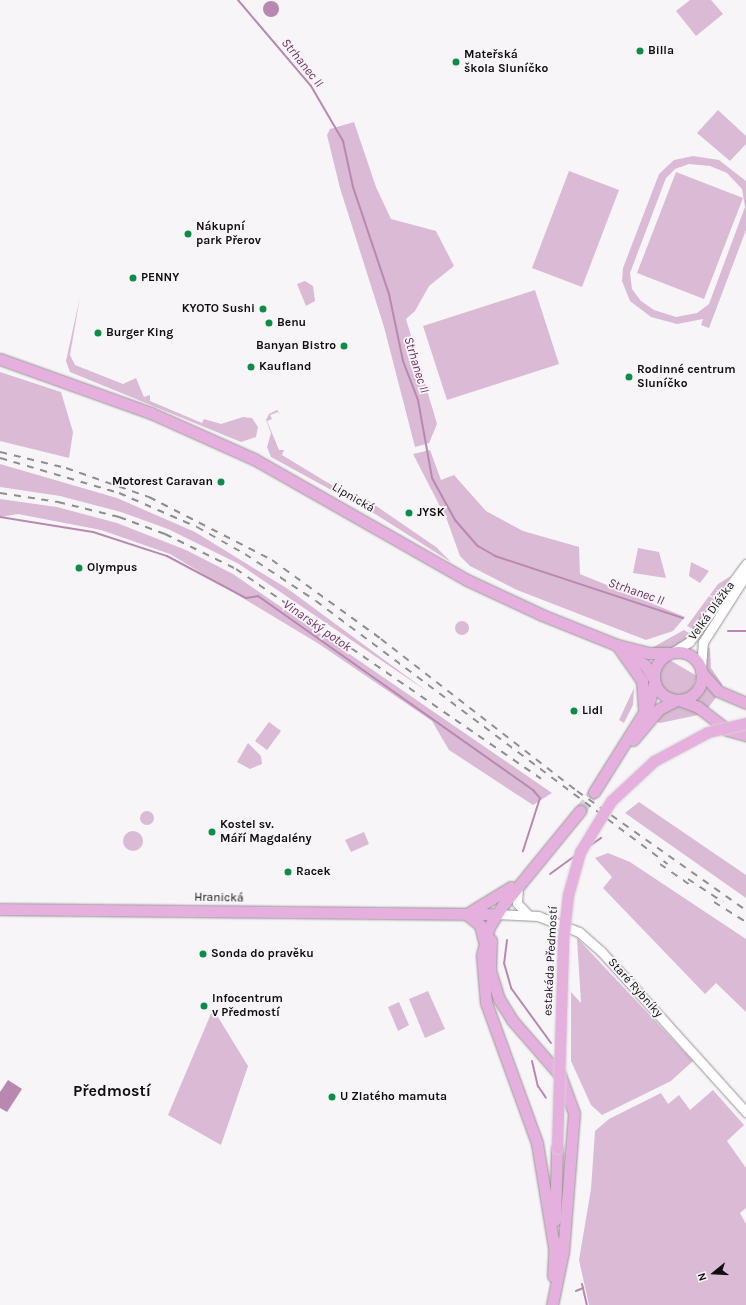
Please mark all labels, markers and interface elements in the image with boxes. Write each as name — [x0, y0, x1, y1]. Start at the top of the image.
water label: Strhanec II — [278, 36, 326, 90]
place label: Billa — [648, 44, 674, 58]
marker: Billa — [635, 46, 645, 56]
place label: Mateřská škola Sluníčko — [464, 48, 548, 76]
marker: Mateřská škola Sluníčko — [451, 57, 461, 67]
place label: Nákupní park Přerov — [196, 220, 261, 248]
marker: Nákupní park Přerov — [183, 229, 193, 239]
place label: PENNY — [141, 271, 179, 285]
marker: PENNY — [128, 273, 138, 283]
place label: KYOTO Sushi — [182, 302, 255, 316]
marker: KYOTO Sushi — [258, 304, 268, 314]
place label: Benu — [277, 316, 306, 330]
marker: Benu — [264, 318, 274, 328]
place label: Burger King — [106, 326, 173, 340]
marker: Burger King — [93, 328, 103, 338]
water label: Strhanec II — [400, 335, 432, 395]
place label: Banyan Bistro — [256, 339, 336, 353]
marker: Banyan Bistro — [339, 341, 349, 351]
place label: Kaufland — [259, 360, 311, 374]
marker: Kaufland — [246, 362, 256, 372]
place label: Rodinné centrum Sluníčko — [637, 363, 736, 391]
marker: Rodinné centrum Sluníčko — [624, 372, 634, 382]
place label: Motorest Caravan — [112, 475, 213, 489]
marker: Motorest Caravan — [216, 477, 226, 487]
street label: Lipnická — [329, 480, 377, 516]
place label: JYSK — [417, 506, 444, 520]
marker: JYSK — [404, 508, 414, 518]
place label: Olympus — [87, 561, 137, 575]
marker: Olympus — [74, 563, 84, 573]
water label: Strhanec II — [606, 575, 666, 609]
street label: Velká Dlážka — [686, 579, 738, 643]
water label: Vinarský potok — [280, 597, 354, 655]
place label: Lidl — [582, 704, 603, 718]
marker: Lidl — [569, 706, 579, 716]
place label: Kostel sv. Máří Magdalény — [220, 818, 312, 846]
marker: Kostel sv. Máří Magdalény — [207, 827, 217, 837]
place label: Racek — [296, 865, 331, 879]
marker: Racek — [283, 867, 293, 877]
street label: Hranická — [194, 890, 244, 906]
street label: estakáda Předmostí — [541, 906, 561, 1016]
place label: Sonda do pravěku — [211, 947, 314, 961]
marker: Sonda do pravěku — [198, 949, 208, 959]
street label: Staré Rybníky — [605, 955, 665, 1021]
place label: Infocentrum v Předmostí — [212, 992, 283, 1020]
marker: Infocentrum v Předmostí — [199, 1001, 209, 1011]
district label: Předmostí — [73, 1081, 151, 1101]
place label: U Zlatého mamuta — [340, 1090, 447, 1104]
marker: U Zlatého mamuta — [327, 1092, 337, 1102]
north arrow — [694, 1253, 734, 1293]
text: N — [695, 1271, 710, 1283]

